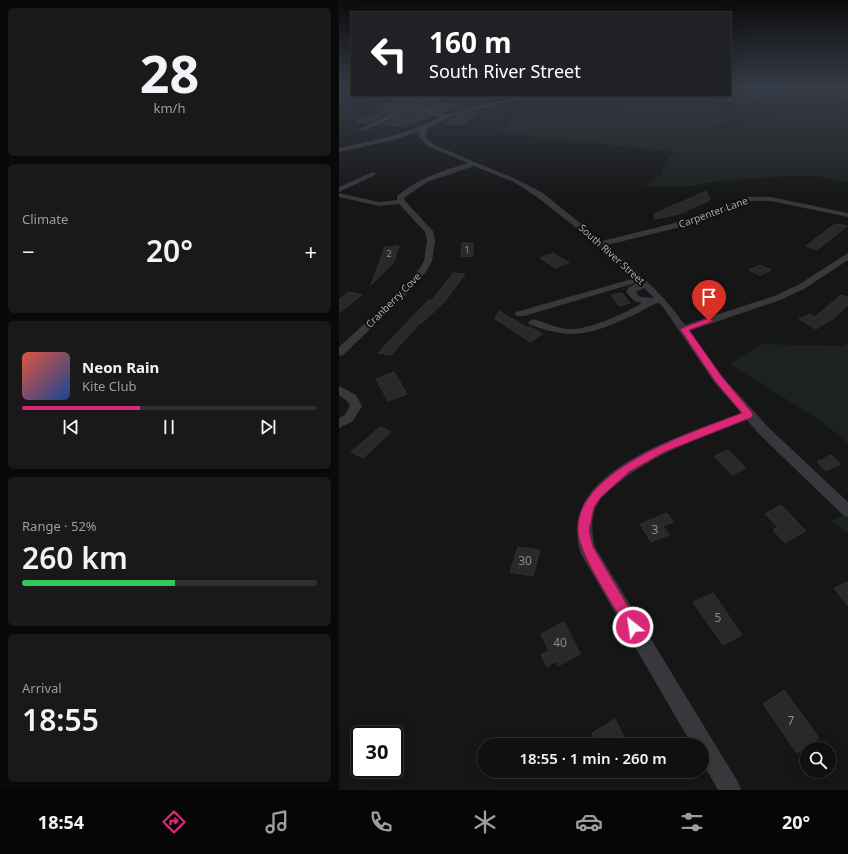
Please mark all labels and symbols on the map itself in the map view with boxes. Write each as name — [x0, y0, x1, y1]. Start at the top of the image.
street label: Carpenter Lane — [676, 193, 750, 231]
street label: South River Street — [576, 221, 648, 288]
house number: 1 — [464, 243, 470, 256]
house number: 2 — [386, 247, 392, 260]
street label: Cranberry Cove — [362, 269, 424, 331]
pin — [692, 280, 726, 321]
house number: 3 — [652, 521, 659, 538]
house number: 30 — [518, 552, 532, 569]
position arrow — [612, 606, 654, 648]
house number: 5 — [715, 609, 722, 626]
house number: 40 — [553, 634, 567, 651]
house number: 7 — [788, 712, 795, 729]
speed limit sign: 30 — [351, 726, 403, 778]

